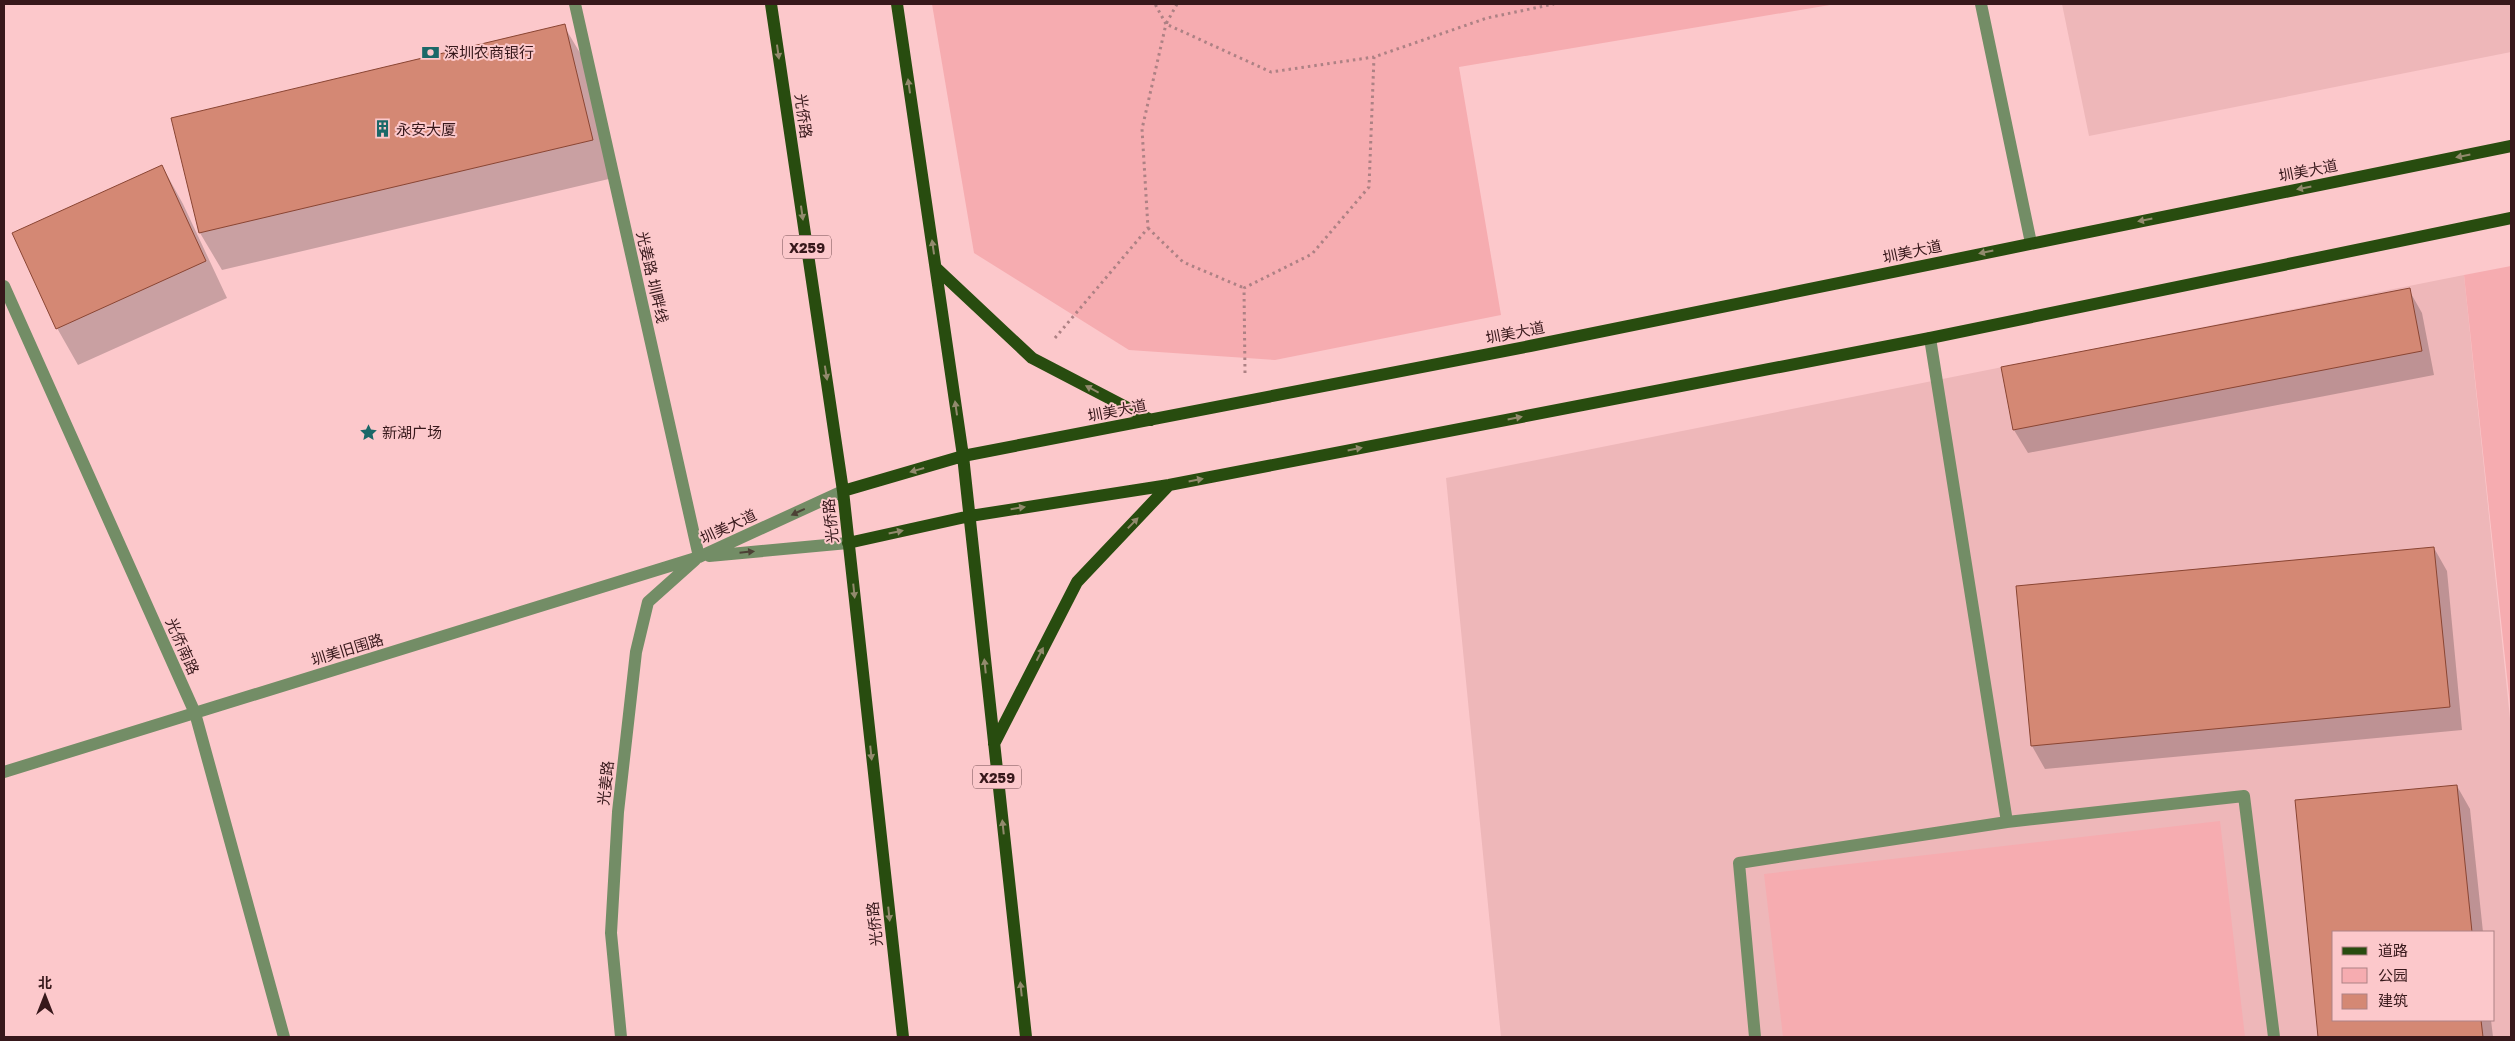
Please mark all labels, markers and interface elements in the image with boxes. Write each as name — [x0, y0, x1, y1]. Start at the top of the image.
bank icon: 深圳农商银行 — [420, 42, 440, 62]
place label: 深圳农商银行 — [444, 43, 534, 61]
one-way arrow — [775, 44, 783, 60]
one-way arrow — [905, 78, 913, 94]
street label: 光侨路 — [792, 92, 816, 140]
building icon: 永安大厦 — [372, 119, 392, 139]
place label: 永安大厦 — [396, 120, 456, 138]
one-way arrow — [2455, 152, 2471, 160]
street label: 圳美大道 — [2277, 155, 2339, 185]
one-way arrow — [2296, 184, 2312, 192]
one-way arrow — [799, 205, 807, 221]
one-way arrow — [2137, 216, 2152, 224]
street label: 光姜路 圳畔线 — [634, 229, 672, 325]
road number: X259 — [783, 236, 831, 258]
street label: 圳美大道 — [1881, 236, 1943, 266]
one-way arrow — [929, 239, 937, 255]
one-way arrow — [1977, 249, 1993, 257]
street label: 圳美大道 — [1484, 317, 1546, 347]
one-way arrow — [823, 366, 831, 382]
one-way arrow — [1085, 385, 1100, 393]
street label: 圳美大道 — [1086, 395, 1148, 425]
one-way arrow — [952, 400, 960, 416]
one-way arrow — [1507, 414, 1522, 422]
place icon: 新湖广场 — [358, 422, 378, 442]
place label: 新湖广场 — [382, 423, 442, 441]
one-way arrow — [1348, 445, 1363, 453]
one-way arrow — [909, 466, 924, 474]
one-way arrow — [1188, 476, 1203, 484]
street label: 光侨路 — [819, 498, 841, 544]
one-way arrow — [1010, 504, 1026, 512]
street label: 圳美大道 — [697, 505, 759, 547]
one-way arrow — [791, 508, 805, 516]
one-way arrow — [1127, 517, 1139, 529]
one-way arrow — [888, 528, 903, 536]
one-way arrow — [740, 548, 756, 556]
one-way arrow — [850, 583, 858, 599]
street label: 光侨南路 — [163, 615, 203, 677]
street label: 圳美旧围路 — [308, 629, 386, 669]
one-way arrow — [1036, 647, 1044, 661]
one-way arrow — [981, 657, 989, 673]
one-way arrow — [867, 745, 875, 761]
street label: 光姜路 — [594, 760, 616, 806]
road number: X259 — [973, 766, 1021, 789]
one-way arrow — [999, 819, 1007, 835]
street label: 光侨路 — [863, 901, 885, 947]
one-way arrow — [885, 906, 893, 922]
legend — [2332, 931, 2495, 1021]
text: 道路 — [2378, 941, 2408, 959]
text: 公园 — [2378, 966, 2408, 984]
north arrow — [20, 971, 70, 1021]
text: 北 — [38, 974, 52, 991]
one-way arrow — [1017, 980, 1025, 996]
text: 建筑 — [2378, 991, 2408, 1009]

